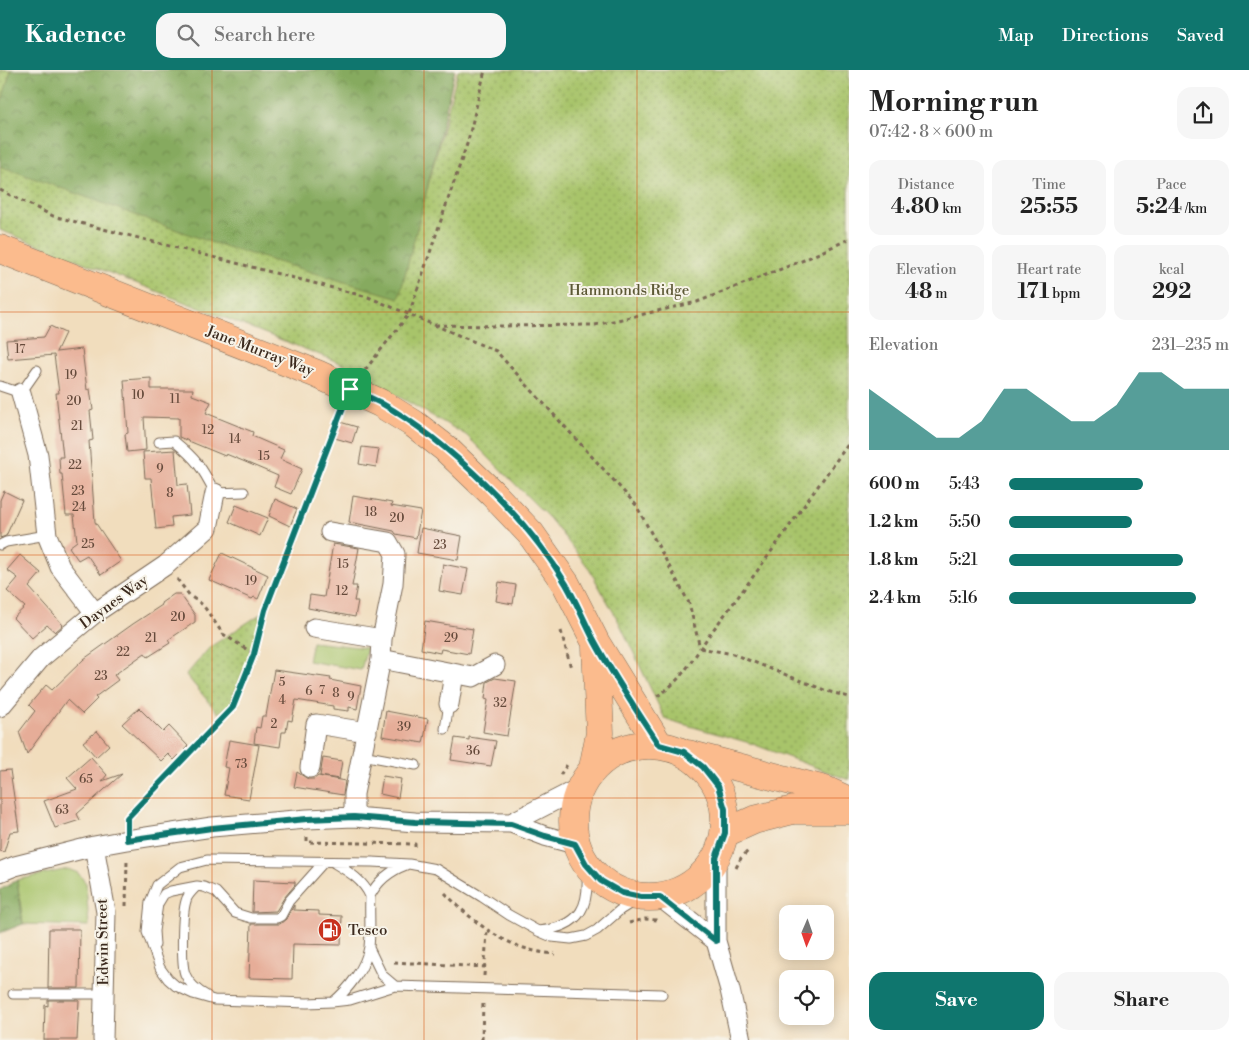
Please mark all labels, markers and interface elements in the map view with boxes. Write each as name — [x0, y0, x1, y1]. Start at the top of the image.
search box — [156, 13, 506, 58]
text: Kadence — [25, 20, 126, 50]
icon: search — [174, 21, 202, 49]
text: Search here — [214, 23, 315, 47]
text: Map — [998, 24, 1034, 47]
text: Directions — [1062, 24, 1149, 47]
text: Saved — [1177, 24, 1224, 47]
text: Morning run — [869, 85, 1038, 120]
button: share — [1177, 87, 1229, 139]
text: 07:42 · 8 × 600 m — [869, 122, 993, 142]
text: Distance — [898, 176, 955, 194]
text: Time — [1032, 176, 1066, 194]
text: Pace — [1157, 176, 1187, 194]
text: 4.80 — [891, 194, 939, 220]
text: 25:55 — [1020, 194, 1078, 220]
text: 5:24 — [1136, 194, 1182, 220]
text: km — [939, 200, 962, 218]
text: /km — [1182, 200, 1207, 218]
text: Elevation — [896, 261, 957, 279]
text: Heart rate — [1017, 261, 1081, 279]
text: kcal — [1159, 261, 1184, 279]
text: 48 — [905, 279, 932, 305]
text: 171 — [1017, 279, 1049, 305]
text: 292 — [1152, 279, 1191, 305]
park label: Hammonds Ridge — [569, 281, 689, 300]
text: m — [932, 285, 948, 303]
text: bpm — [1049, 285, 1081, 303]
street label: Jane Murray Way — [203, 321, 317, 381]
text: Elevation — [869, 335, 938, 355]
text: 231–235 m — [1152, 335, 1229, 355]
house number: 17 — [15, 342, 25, 357]
house number: 19 — [65, 368, 77, 383]
pin — [329, 368, 371, 410]
icon: arrive — [336, 375, 364, 403]
house number: 10 — [132, 388, 144, 403]
house number: 11 — [170, 392, 181, 407]
house number: 20 — [67, 394, 81, 409]
house number: 21 — [71, 419, 84, 434]
house number: 12 — [202, 423, 214, 438]
house number: 14 — [229, 432, 241, 447]
house number: 15 — [258, 449, 270, 464]
house number: 22 — [68, 458, 82, 473]
house number: 9 — [156, 462, 164, 477]
text: 600 m — [869, 474, 919, 494]
text: 5:43 — [949, 474, 980, 494]
house number: 23 — [71, 484, 85, 499]
house number: 8 — [166, 486, 174, 501]
house number: 24 — [72, 500, 86, 515]
house number: 18 — [365, 505, 377, 520]
house number: 20 — [390, 511, 404, 526]
text: 1.2 km — [869, 512, 918, 532]
text: 5:50 — [949, 512, 981, 532]
house number: 25 — [81, 537, 95, 552]
house number: 23 — [433, 538, 447, 553]
text: 1.8 km — [869, 550, 918, 570]
text: 5:21 — [949, 550, 978, 570]
house number: 15 — [337, 557, 349, 572]
street label: Daynes Way — [76, 570, 153, 633]
house number: 19 — [245, 574, 257, 589]
house number: 12 — [336, 584, 348, 599]
text: 2.4 km — [869, 588, 921, 608]
text: 5:16 — [949, 588, 977, 608]
house number: 20 — [171, 610, 185, 625]
house number: 21 — [145, 631, 158, 646]
house number: 29 — [444, 631, 458, 646]
house number: 22 — [116, 645, 130, 660]
house number: 23 — [94, 669, 108, 684]
house number: 5 — [279, 675, 286, 690]
house number: 7 — [319, 683, 325, 698]
house number: 6 — [305, 684, 313, 699]
house number: 8 — [332, 686, 340, 701]
house number: 9 — [347, 690, 355, 705]
house number: 4 — [278, 693, 286, 708]
house number: 32 — [493, 696, 507, 711]
house number: 2 — [271, 717, 278, 732]
house number: 39 — [397, 720, 411, 735]
house number: 36 — [466, 744, 480, 759]
house number: 73 — [235, 757, 248, 772]
house number: 65 — [79, 772, 93, 787]
house number: 63 — [55, 803, 69, 818]
street label: Edwin Street — [93, 898, 113, 986]
north arrow — [779, 905, 834, 960]
map controls — [779, 905, 834, 1025]
fuel station icon: Tesco — [317, 917, 343, 943]
place label: Tesco — [348, 921, 387, 940]
button: locate — [779, 970, 834, 1025]
button: Save — [869, 972, 1044, 1030]
button: Share — [1054, 972, 1229, 1030]

